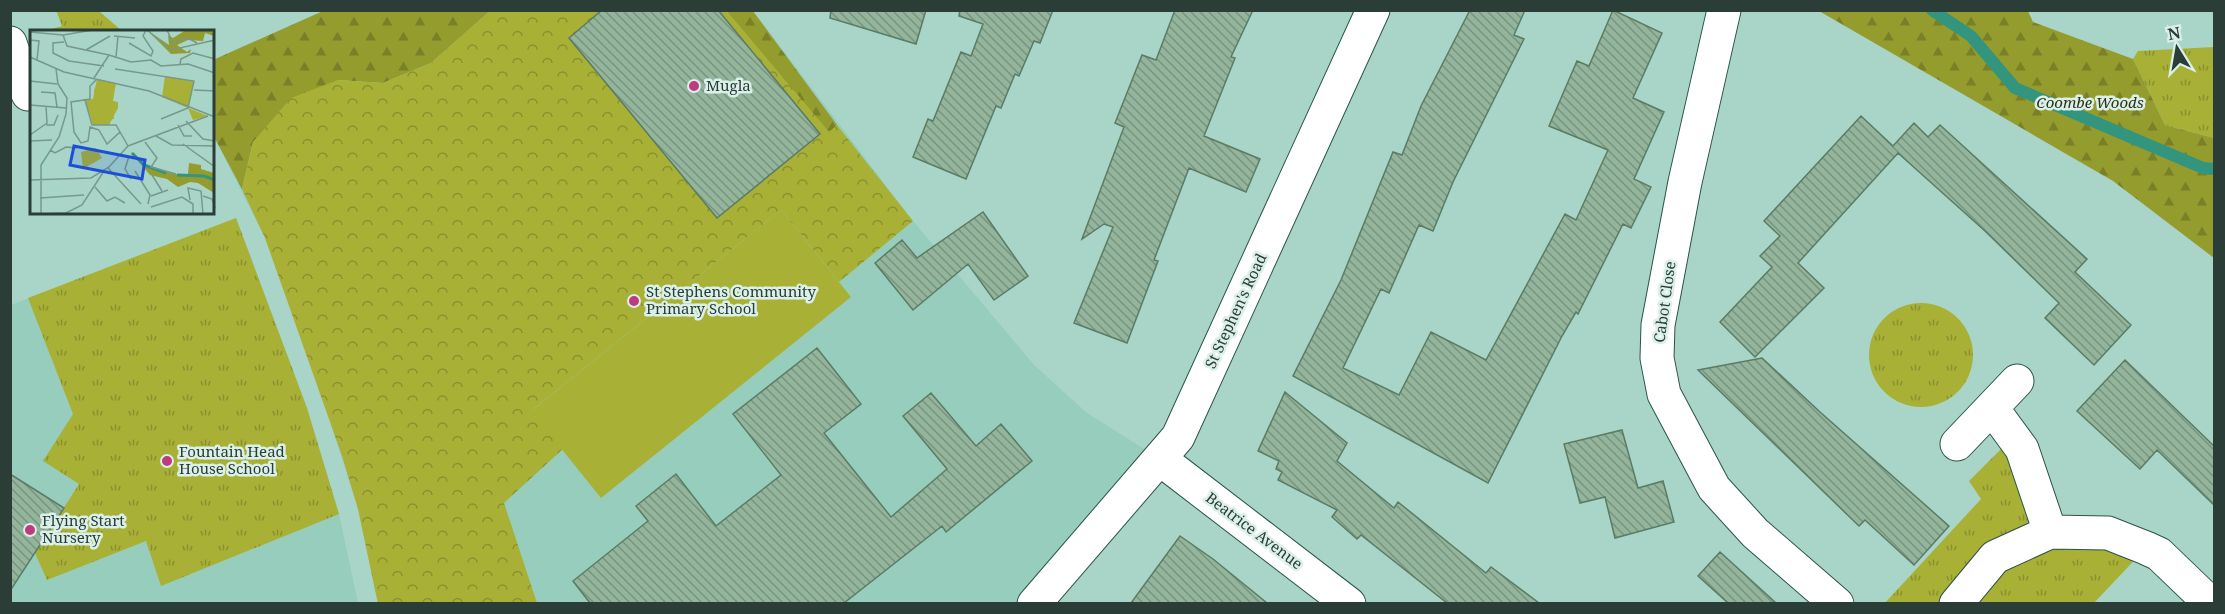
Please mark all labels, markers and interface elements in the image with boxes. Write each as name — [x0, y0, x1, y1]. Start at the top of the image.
north arrow — [2147, 18, 2207, 78]
text: N — [2166, 21, 2183, 45]
inset map — [30, 30, 214, 214]
place label: Mugla — [706, 75, 751, 95]
marker: Mugla — [687, 79, 701, 93]
park label: Coombe Woods — [2036, 92, 2144, 112]
street label: St Stephen's Road — [1200, 250, 1271, 371]
street label: Cabot Close — [1648, 260, 1680, 344]
place label: St Stephens Community Primary School — [646, 281, 816, 318]
marker: St Stephens Community Primary School — [627, 294, 641, 308]
place label: Fountain Head House School — [179, 441, 285, 478]
marker: Fountain Head House School — [160, 454, 174, 468]
street label: Beatrice Avenue — [1202, 487, 1307, 573]
place label: Flying Start Nursery — [42, 510, 125, 547]
marker: Flying Start Nursery — [23, 523, 37, 537]

